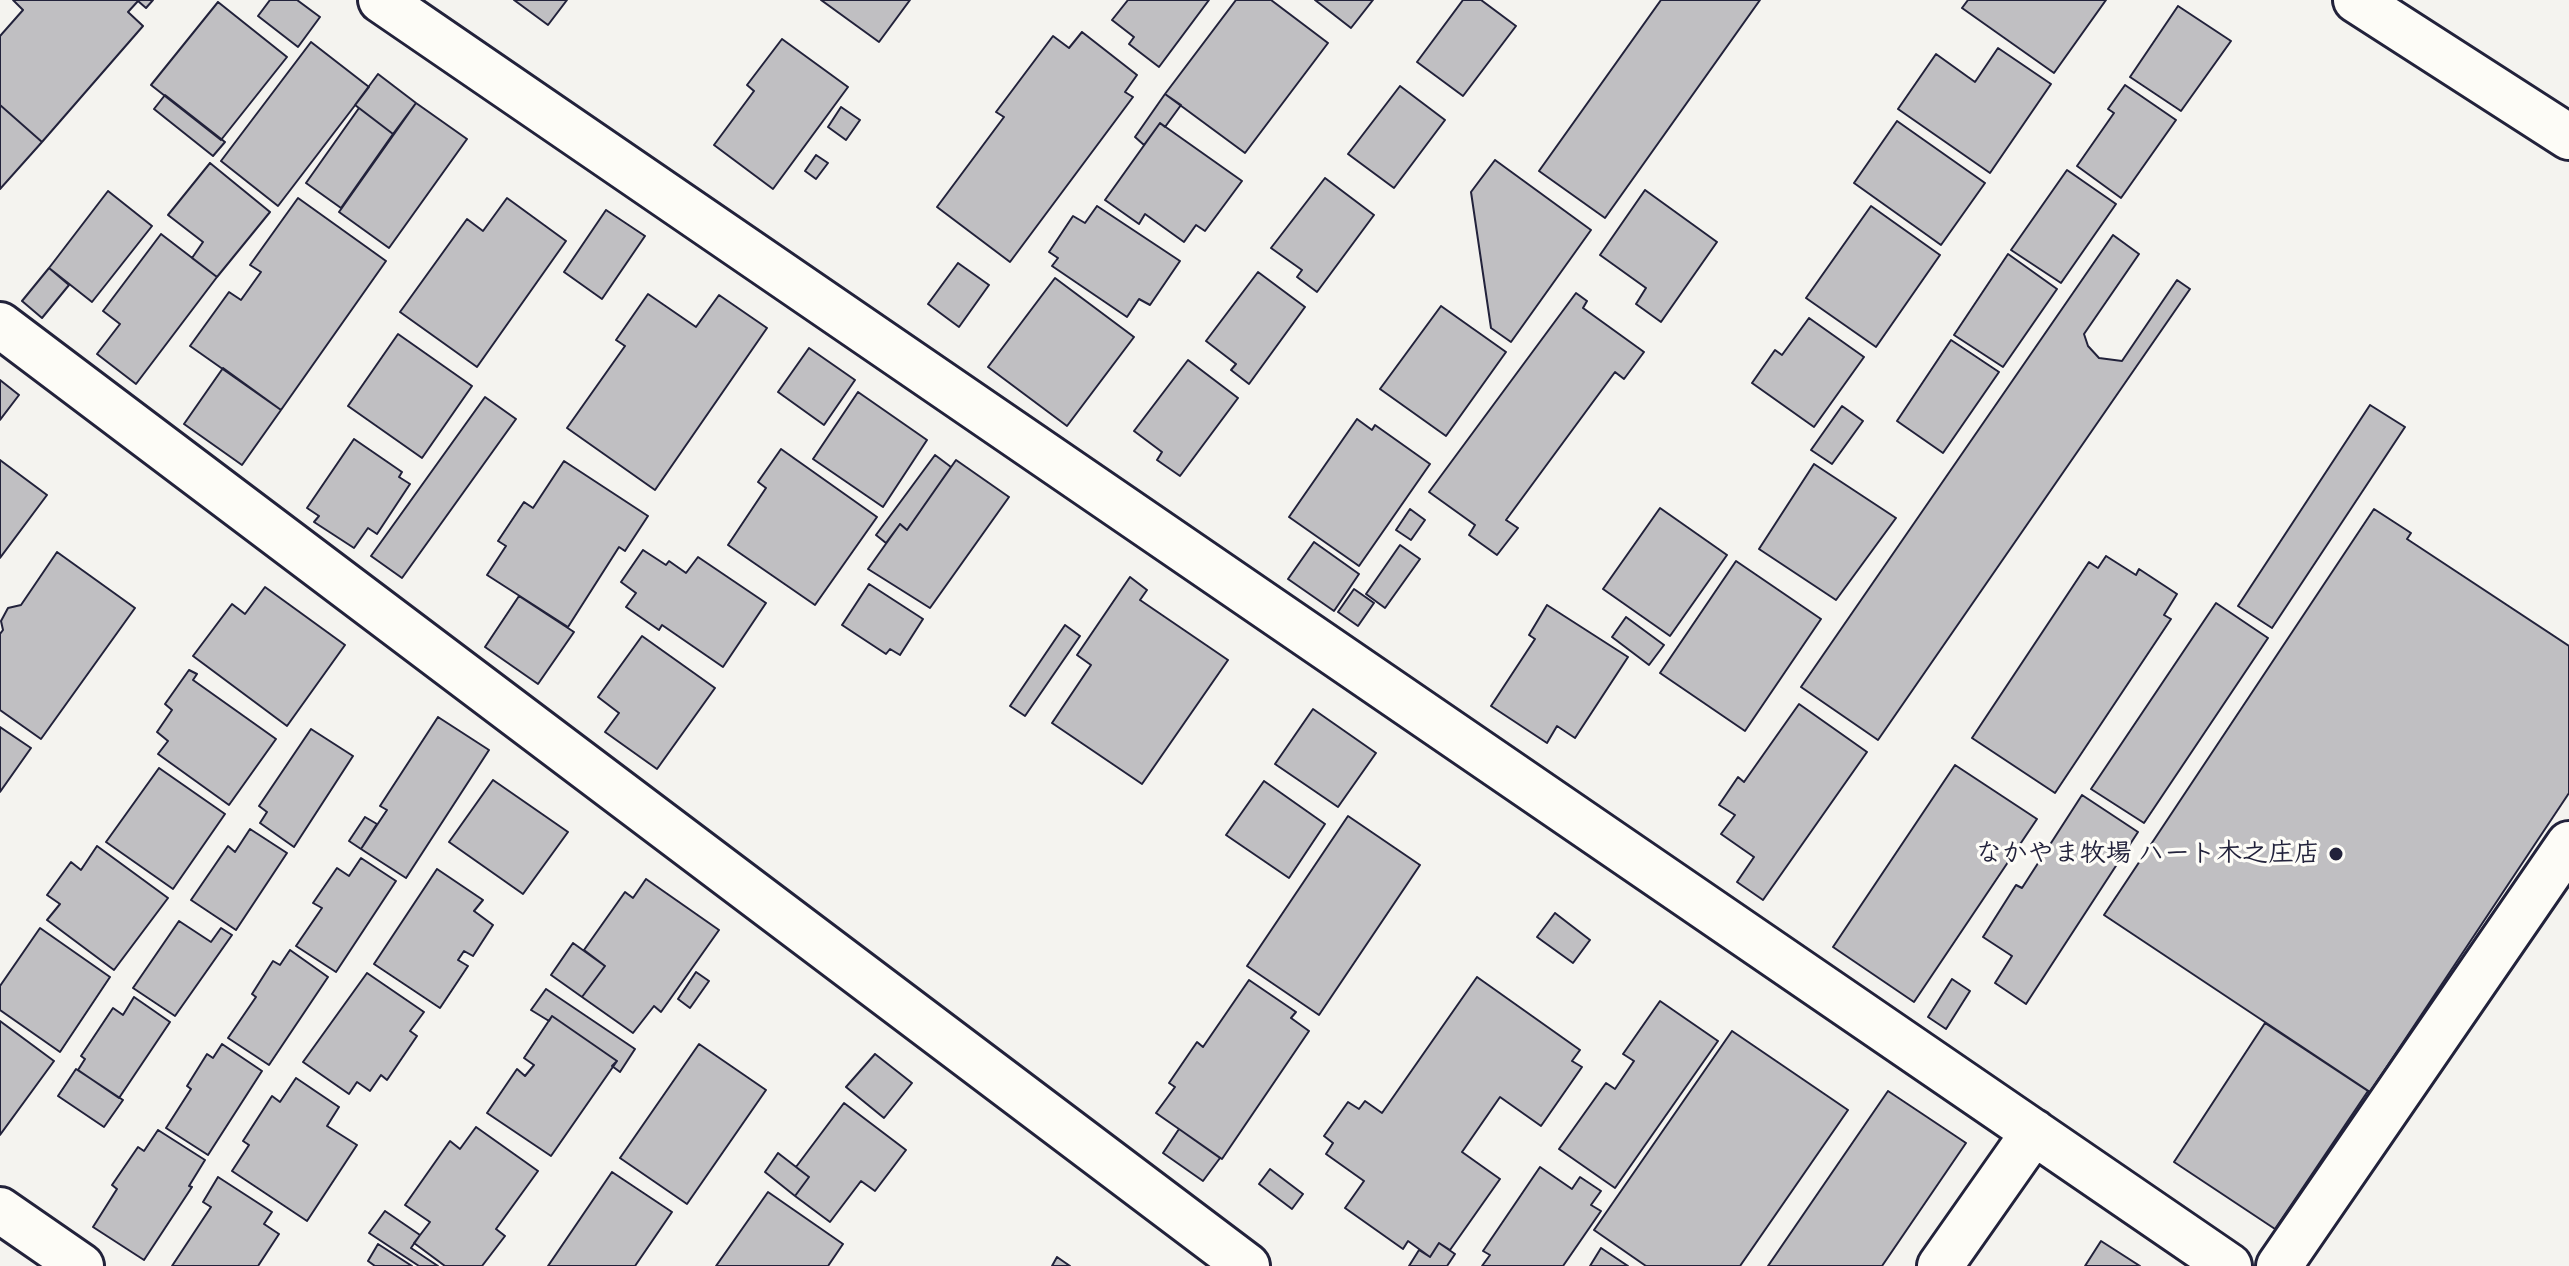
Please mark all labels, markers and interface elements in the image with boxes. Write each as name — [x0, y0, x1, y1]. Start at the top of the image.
place label: なかやま牧場 ハート木之庄店 — [1976, 838, 2320, 870]
marker: なかやま牧場 ハート木之庄店 — [2327, 845, 2345, 863]

